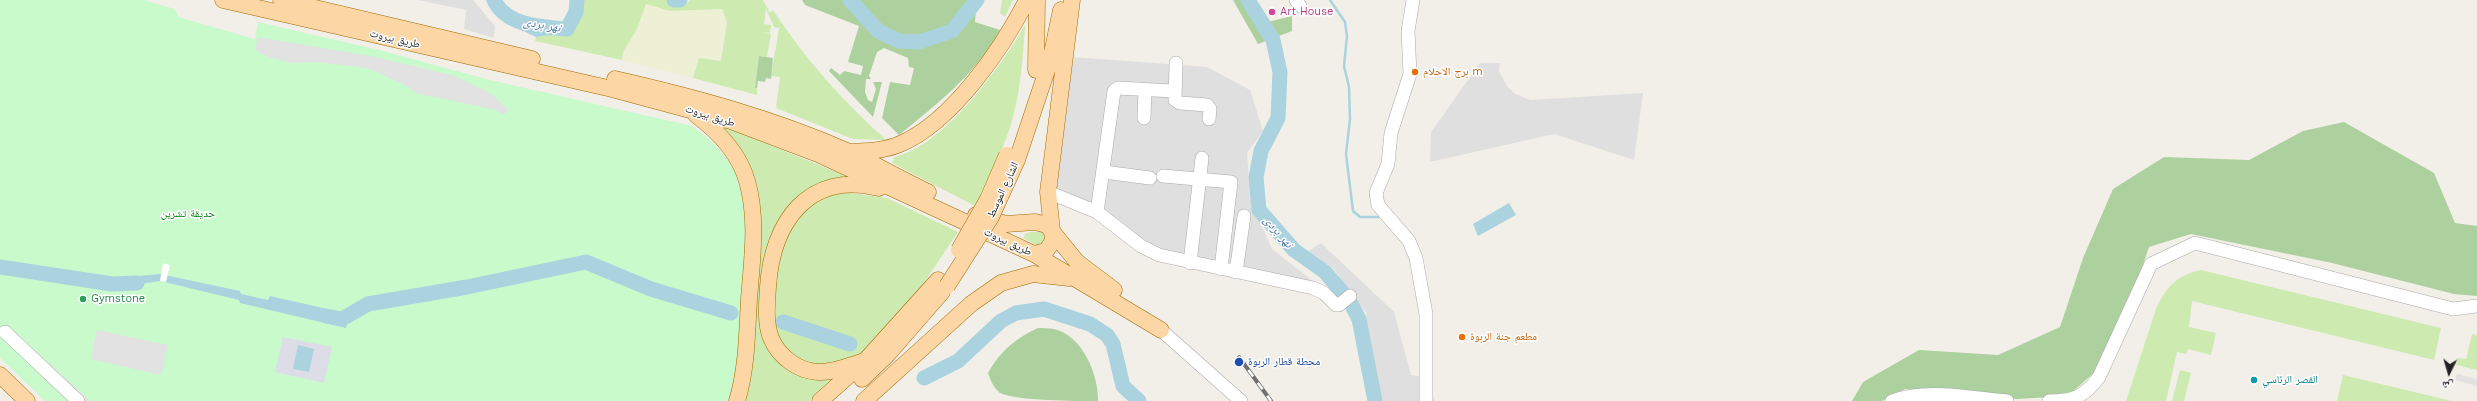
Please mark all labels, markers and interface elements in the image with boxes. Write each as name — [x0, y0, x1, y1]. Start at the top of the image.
place label: Art House — [1280, 5, 1333, 19]
marker: Art House — [1267, 7, 1277, 17]
water label: نهر بردى — [522, 15, 562, 35]
street label: طريق بيروت — [368, 27, 422, 51]
place label: برج الاحلام m — [1423, 65, 1483, 79]
marker: برج الاحلام m — [1410, 67, 1420, 77]
street label: طريق بيروت — [684, 102, 736, 130]
street label: الشارع الموسط — [984, 160, 1022, 220]
park label: حديقة تشرين — [161, 207, 215, 221]
water label: نهر بردى — [1260, 213, 1296, 251]
street label: طريق بيروت — [982, 225, 1034, 259]
place label: Gymstone — [91, 292, 145, 306]
marker: Gymstone — [78, 294, 88, 304]
place label: مطعم جنة الربوة — [1470, 330, 1537, 344]
marker: مطعم جنة الربوة — [1457, 332, 1467, 342]
north arrow — [2429, 353, 2469, 393]
place label: محطة قطار الربوة — [1248, 355, 1320, 369]
marker: محطة قطار الربوة — [1233, 356, 1245, 368]
place label: القصر الرئاسي — [2262, 373, 2318, 387]
marker: القصر الرئاسي — [2249, 375, 2259, 385]
text: ش — [2442, 378, 2454, 392]

